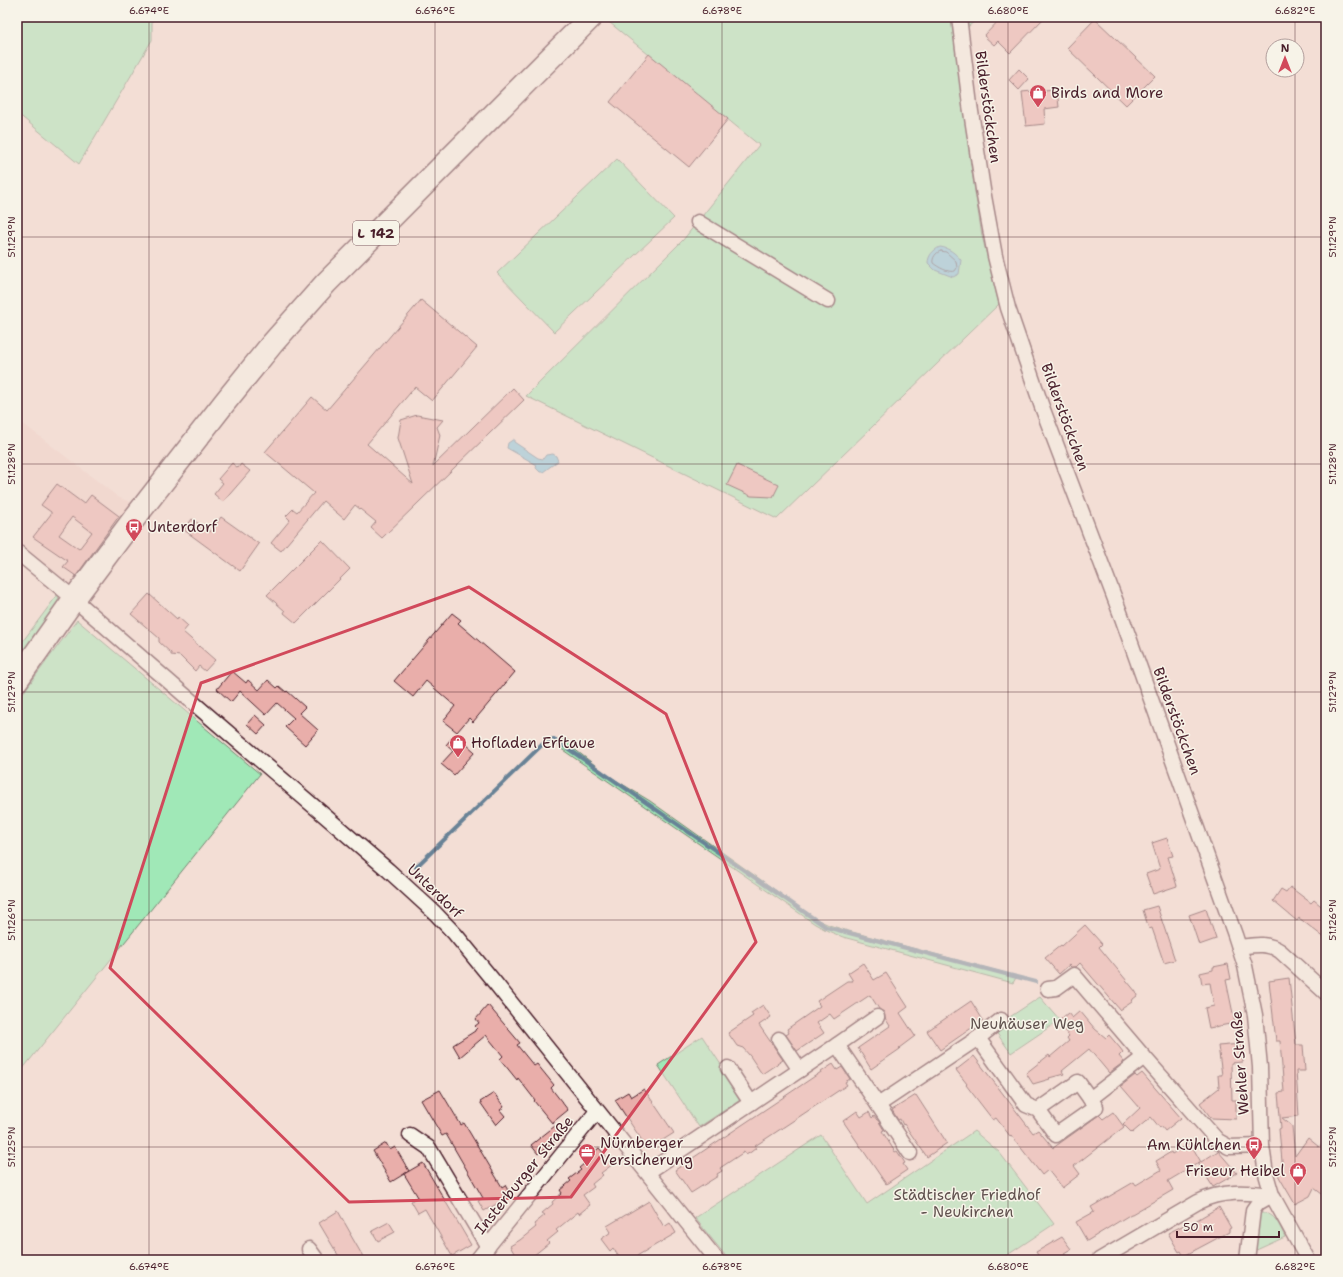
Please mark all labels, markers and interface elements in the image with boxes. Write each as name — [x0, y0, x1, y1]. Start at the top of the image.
text: 6.674°E — [129, 4, 169, 17]
text: 6.676°E — [415, 4, 455, 17]
text: 6.678°E — [702, 4, 742, 17]
text: 6.680°E — [988, 4, 1028, 17]
text: 6.682°E — [1275, 4, 1315, 17]
north arrow — [1265, 38, 1305, 78]
text: N — [1281, 41, 1290, 56]
street label: Bilderstöckchen — [970, 50, 1006, 164]
shop icon: Birds and More — [1028, 83, 1048, 108]
place label: Birds and More — [1051, 83, 1163, 103]
text: 51.129°N — [5, 216, 18, 258]
text: 51.129°N — [1326, 216, 1339, 258]
road number: L 142 — [353, 221, 399, 245]
street label: Bilderstöckchen — [1036, 360, 1094, 474]
text: 51.128°N — [5, 443, 18, 485]
text: 51.128°N — [1326, 443, 1339, 485]
bus stop icon: Unterdorf — [124, 517, 144, 542]
place label: Unterdorf — [147, 517, 218, 537]
street label: Bilderstöckchen — [1148, 664, 1206, 778]
text: 51.127°N — [5, 671, 18, 713]
text: 51.127°N — [1326, 671, 1339, 713]
shop icon: Hofladen Erftaue — [448, 733, 468, 758]
place label: Hofladen Erftaue — [471, 733, 595, 753]
street label: Unterdorf — [403, 859, 468, 923]
text: 51.126°N — [5, 899, 18, 941]
text: 51.126°N — [1326, 899, 1339, 941]
street label: Wehler Straße — [1226, 1010, 1254, 1116]
park label: Neuhäuser Weg — [970, 1014, 1084, 1034]
street label: Insterburger Straße — [470, 1112, 578, 1238]
text: 51.125°N — [5, 1127, 18, 1167]
text: 51.125°N — [1326, 1127, 1339, 1167]
place label: Nürnberger Versicherung — [600, 1133, 693, 1170]
place label: Am Kühlchen — [1147, 1135, 1241, 1155]
bus stop icon: Am Kühlchen — [1244, 1135, 1264, 1160]
office icon: Nürnberger Versicherung — [577, 1142, 597, 1167]
place label: Friseur Heibel — [1186, 1161, 1285, 1181]
shop icon: Friseur Heibel — [1288, 1161, 1308, 1186]
park label: Städtischer Friedhof - Neukirchen — [894, 1185, 1041, 1222]
scale bar — [1177, 1213, 1279, 1239]
text: 50 m — [1183, 1219, 1213, 1235]
text: 6.674°E — [129, 1260, 169, 1273]
text: 6.676°E — [415, 1260, 455, 1273]
text: 6.678°E — [702, 1260, 742, 1273]
text: 6.680°E — [988, 1260, 1028, 1273]
text: 6.682°E — [1275, 1260, 1315, 1273]

